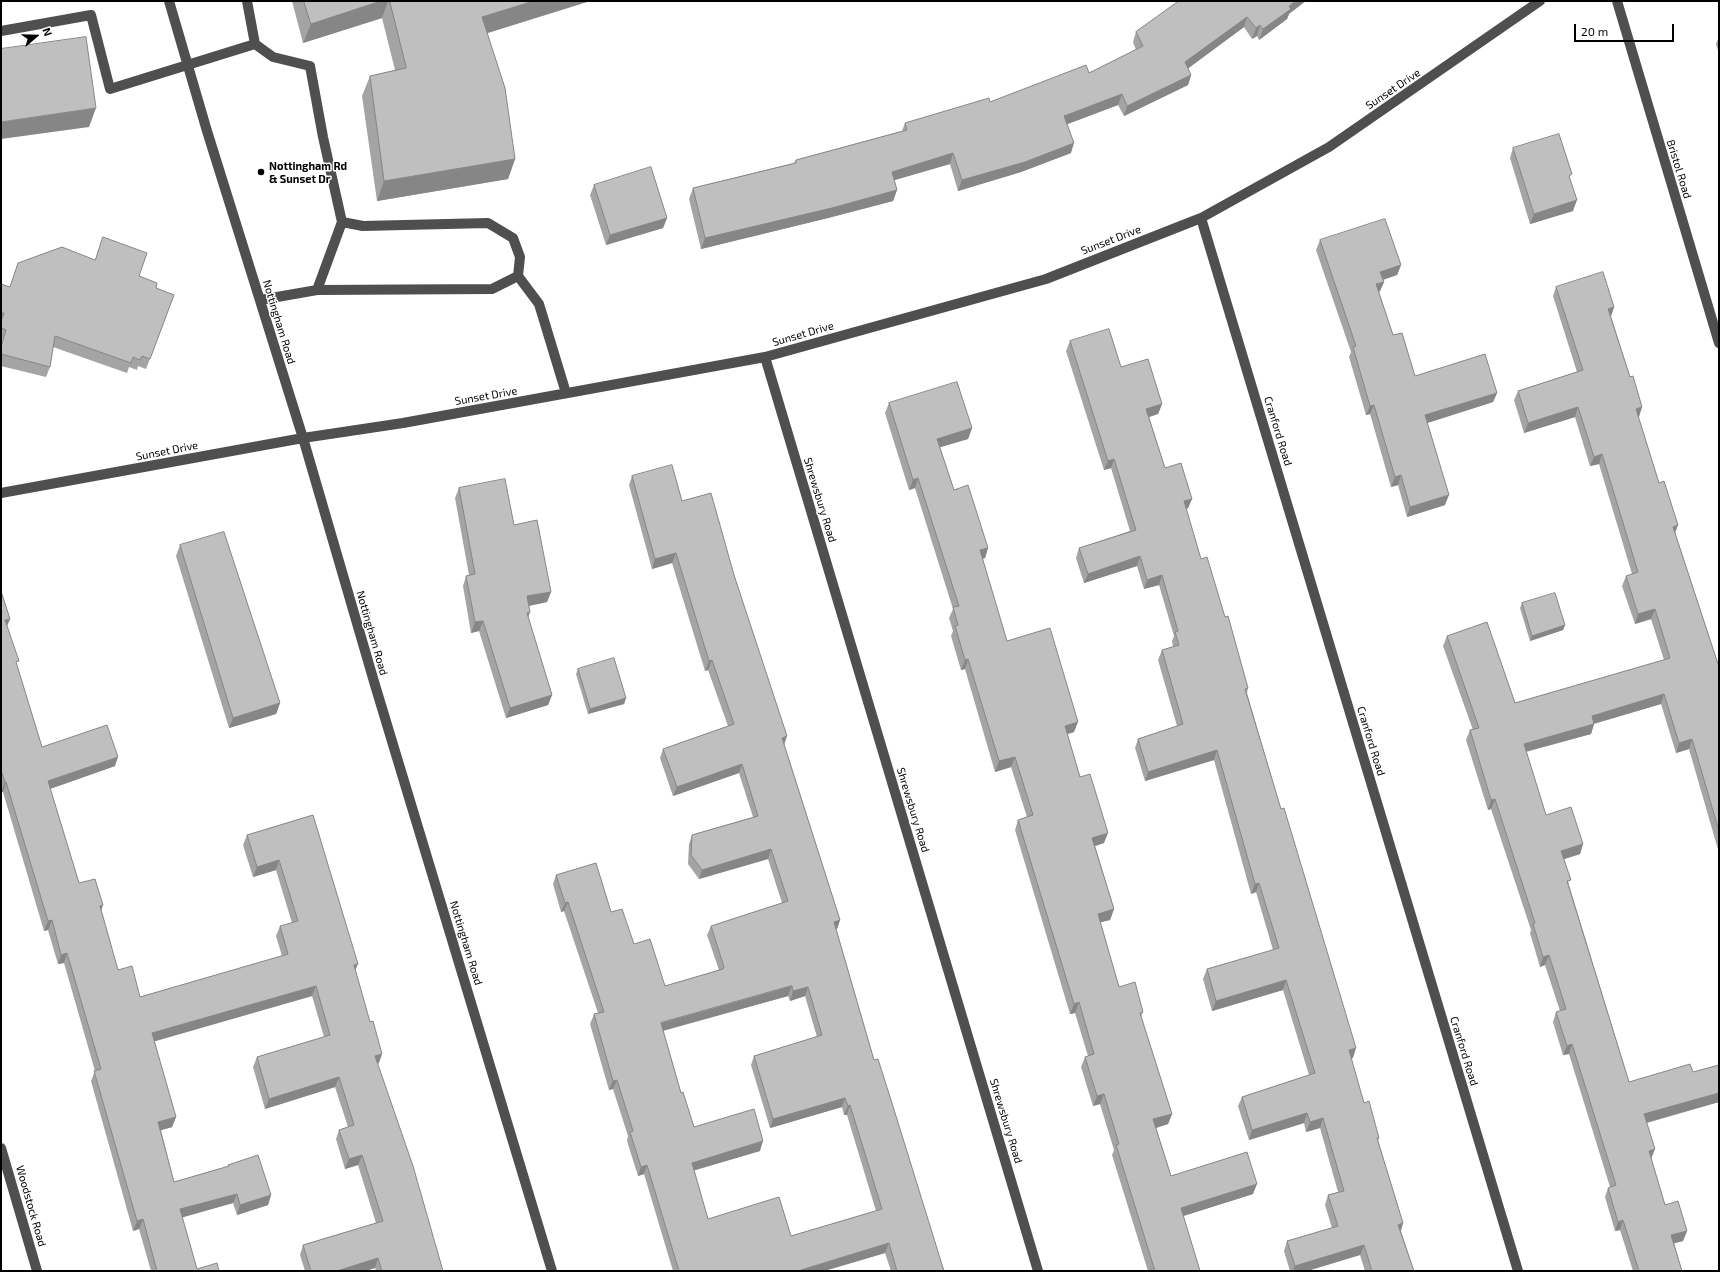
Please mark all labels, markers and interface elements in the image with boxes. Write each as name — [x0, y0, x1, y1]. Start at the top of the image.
north arrow — [16, 16, 56, 56]
scale bar — [1576, 16, 1676, 42]
text: 20 m — [1581, 24, 1608, 38]
text: N — [40, 26, 55, 38]
street label: Sunset Drive — [1363, 66, 1423, 112]
street label: Bristol Road — [1664, 138, 1694, 200]
place label: Nottingham Rd & Sunset Dr — [269, 159, 347, 185]
marker: Nottingham Rd & Sunset Dr — [256, 167, 266, 177]
street label: Sunset Drive — [1079, 223, 1143, 257]
street label: Nottingham Road — [260, 278, 298, 366]
street label: Sunset Drive — [771, 319, 835, 349]
street label: Sunset Drive — [454, 384, 518, 408]
street label: Cranford Road — [1261, 395, 1295, 467]
street label: Sunset Drive — [135, 439, 199, 463]
street label: Shrewsbury Road — [801, 456, 839, 544]
street label: Nottingham Road — [354, 589, 390, 677]
street label: Cranford Road — [1354, 705, 1388, 777]
street label: Shrewsbury Road — [894, 766, 932, 854]
street label: Nottingham Road — [447, 899, 485, 987]
street label: Cranford Road — [1447, 1015, 1481, 1087]
street label: Shrewsbury Road — [987, 1077, 1025, 1165]
street label: Woodstock Road — [13, 1164, 49, 1248]

